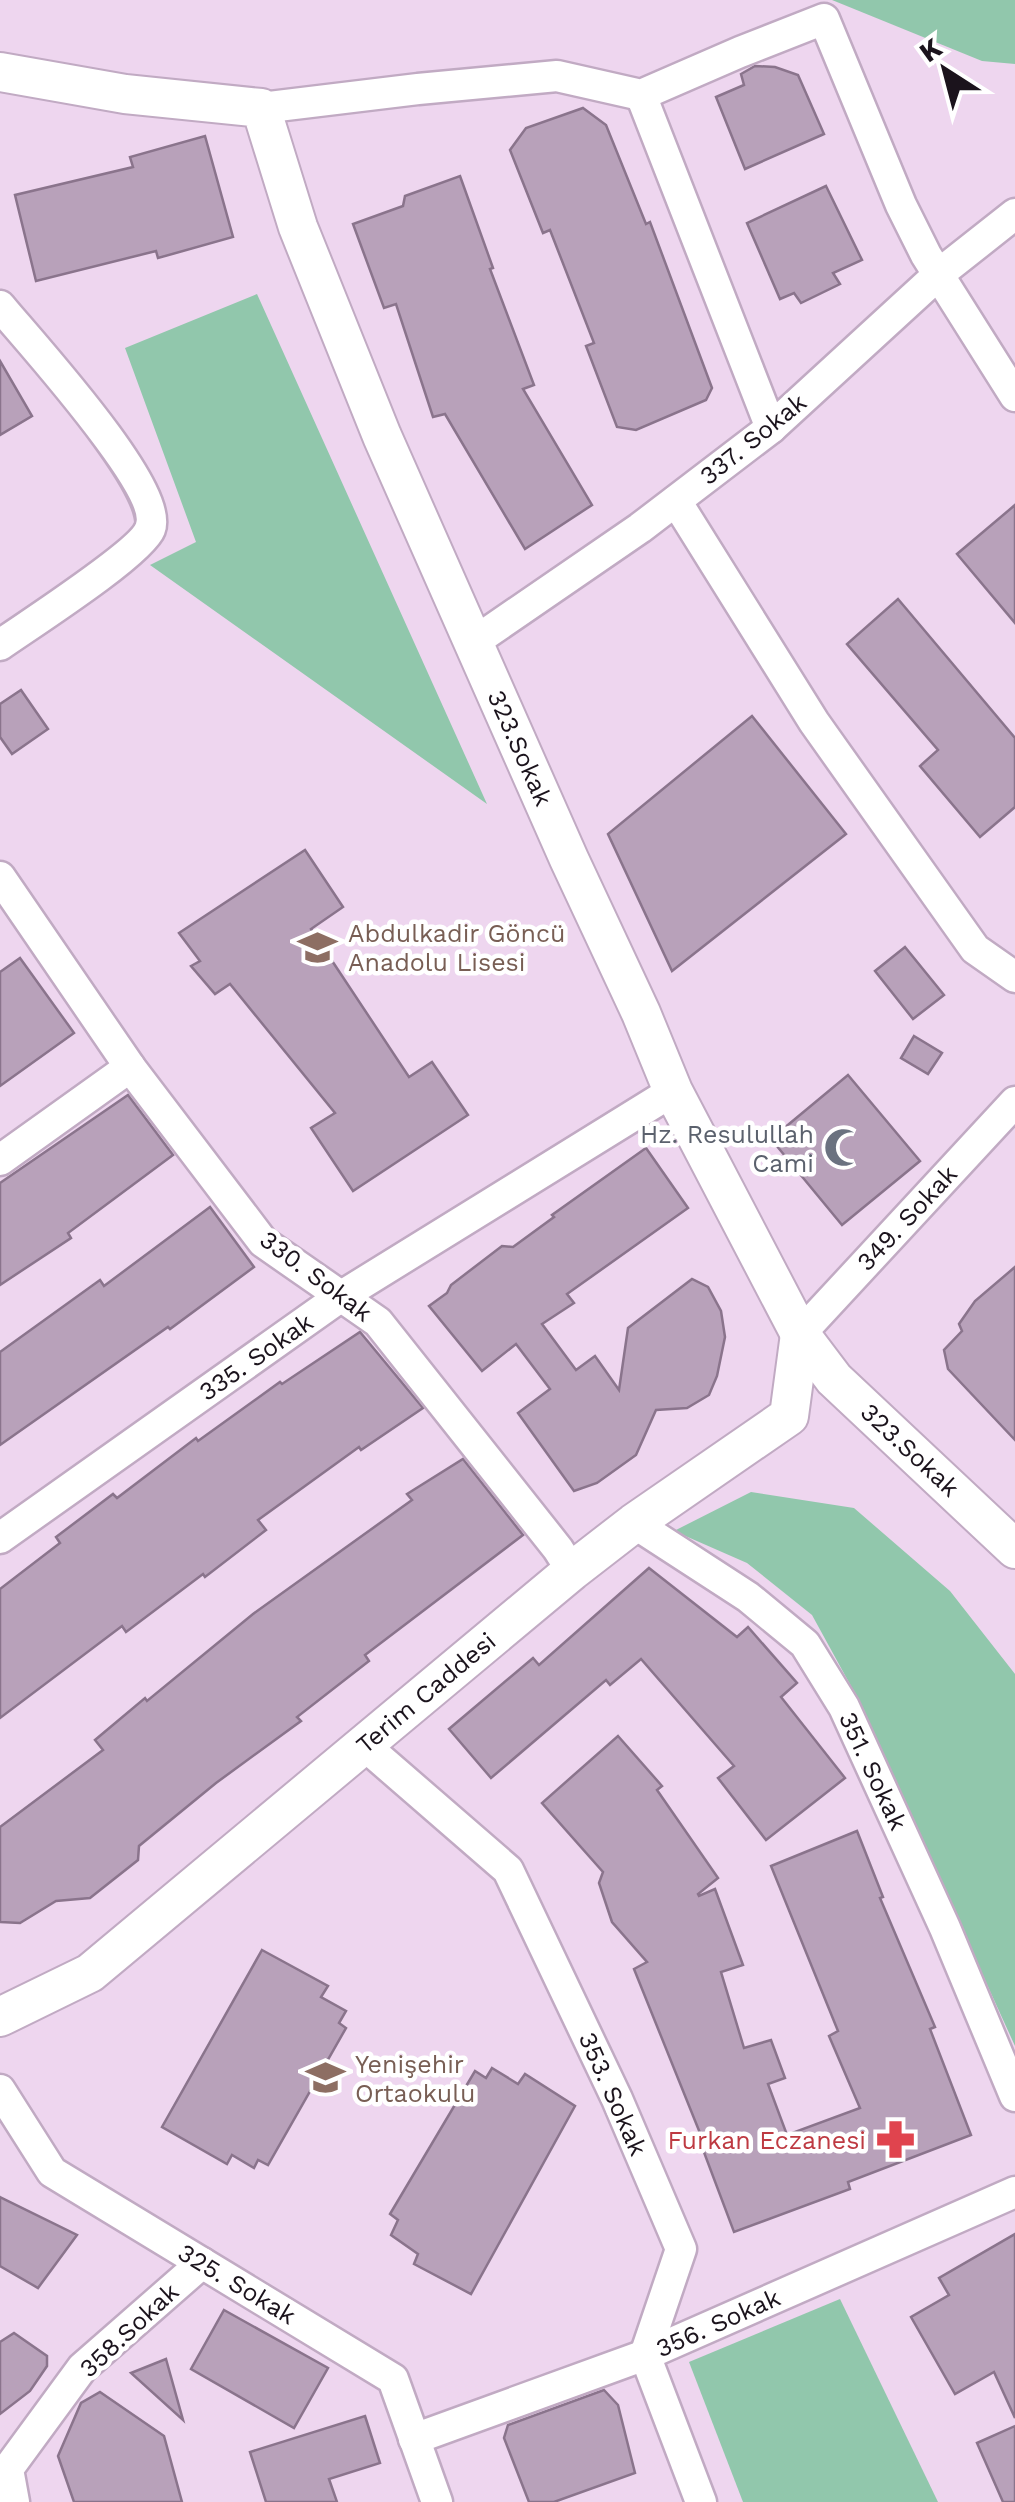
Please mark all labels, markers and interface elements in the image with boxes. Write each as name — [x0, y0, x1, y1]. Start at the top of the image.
north arrow — [895, 20, 995, 120]
text: K — [913, 31, 949, 69]
street label: 337. Sokak — [694, 387, 812, 491]
street label: 323.Sokak — [482, 686, 558, 810]
place label: Abdulkadir Göncü Anadolu Lisesi — [348, 919, 565, 977]
school or university icon: Abdulkadir Göncü Anadolu Lisesi — [297, 926, 339, 968]
place label: Hz. Resulullah Cami — [640, 1120, 814, 1178]
mosque icon: Hz. Resulullah Cami — [823, 1127, 865, 1169]
street label: 349. Sokak — [851, 1159, 963, 1277]
street label: 330. Sokak — [254, 1225, 378, 1327]
street label: 335. Sokak — [194, 1307, 318, 1407]
street label: 323.Sokak — [855, 1397, 965, 1503]
street label: Terim Caddesi — [350, 1626, 502, 1760]
street label: 351. Sokak — [833, 1707, 913, 1835]
street label: 353. Sokak — [573, 2028, 653, 2160]
place label: Yenişehir Ortaokulu — [355, 2050, 475, 2108]
school or university icon: Yenişehir Ortaokulu — [304, 2057, 346, 2099]
pharmacy icon: Furkan Eczanesi — [875, 2119, 917, 2161]
place label: Furkan Eczanesi — [667, 2126, 866, 2155]
street label: 325. Sokak — [173, 2238, 301, 2330]
street label: 358.Sokak — [74, 2277, 184, 2383]
street label: 356. Sokak — [651, 2283, 785, 2363]

